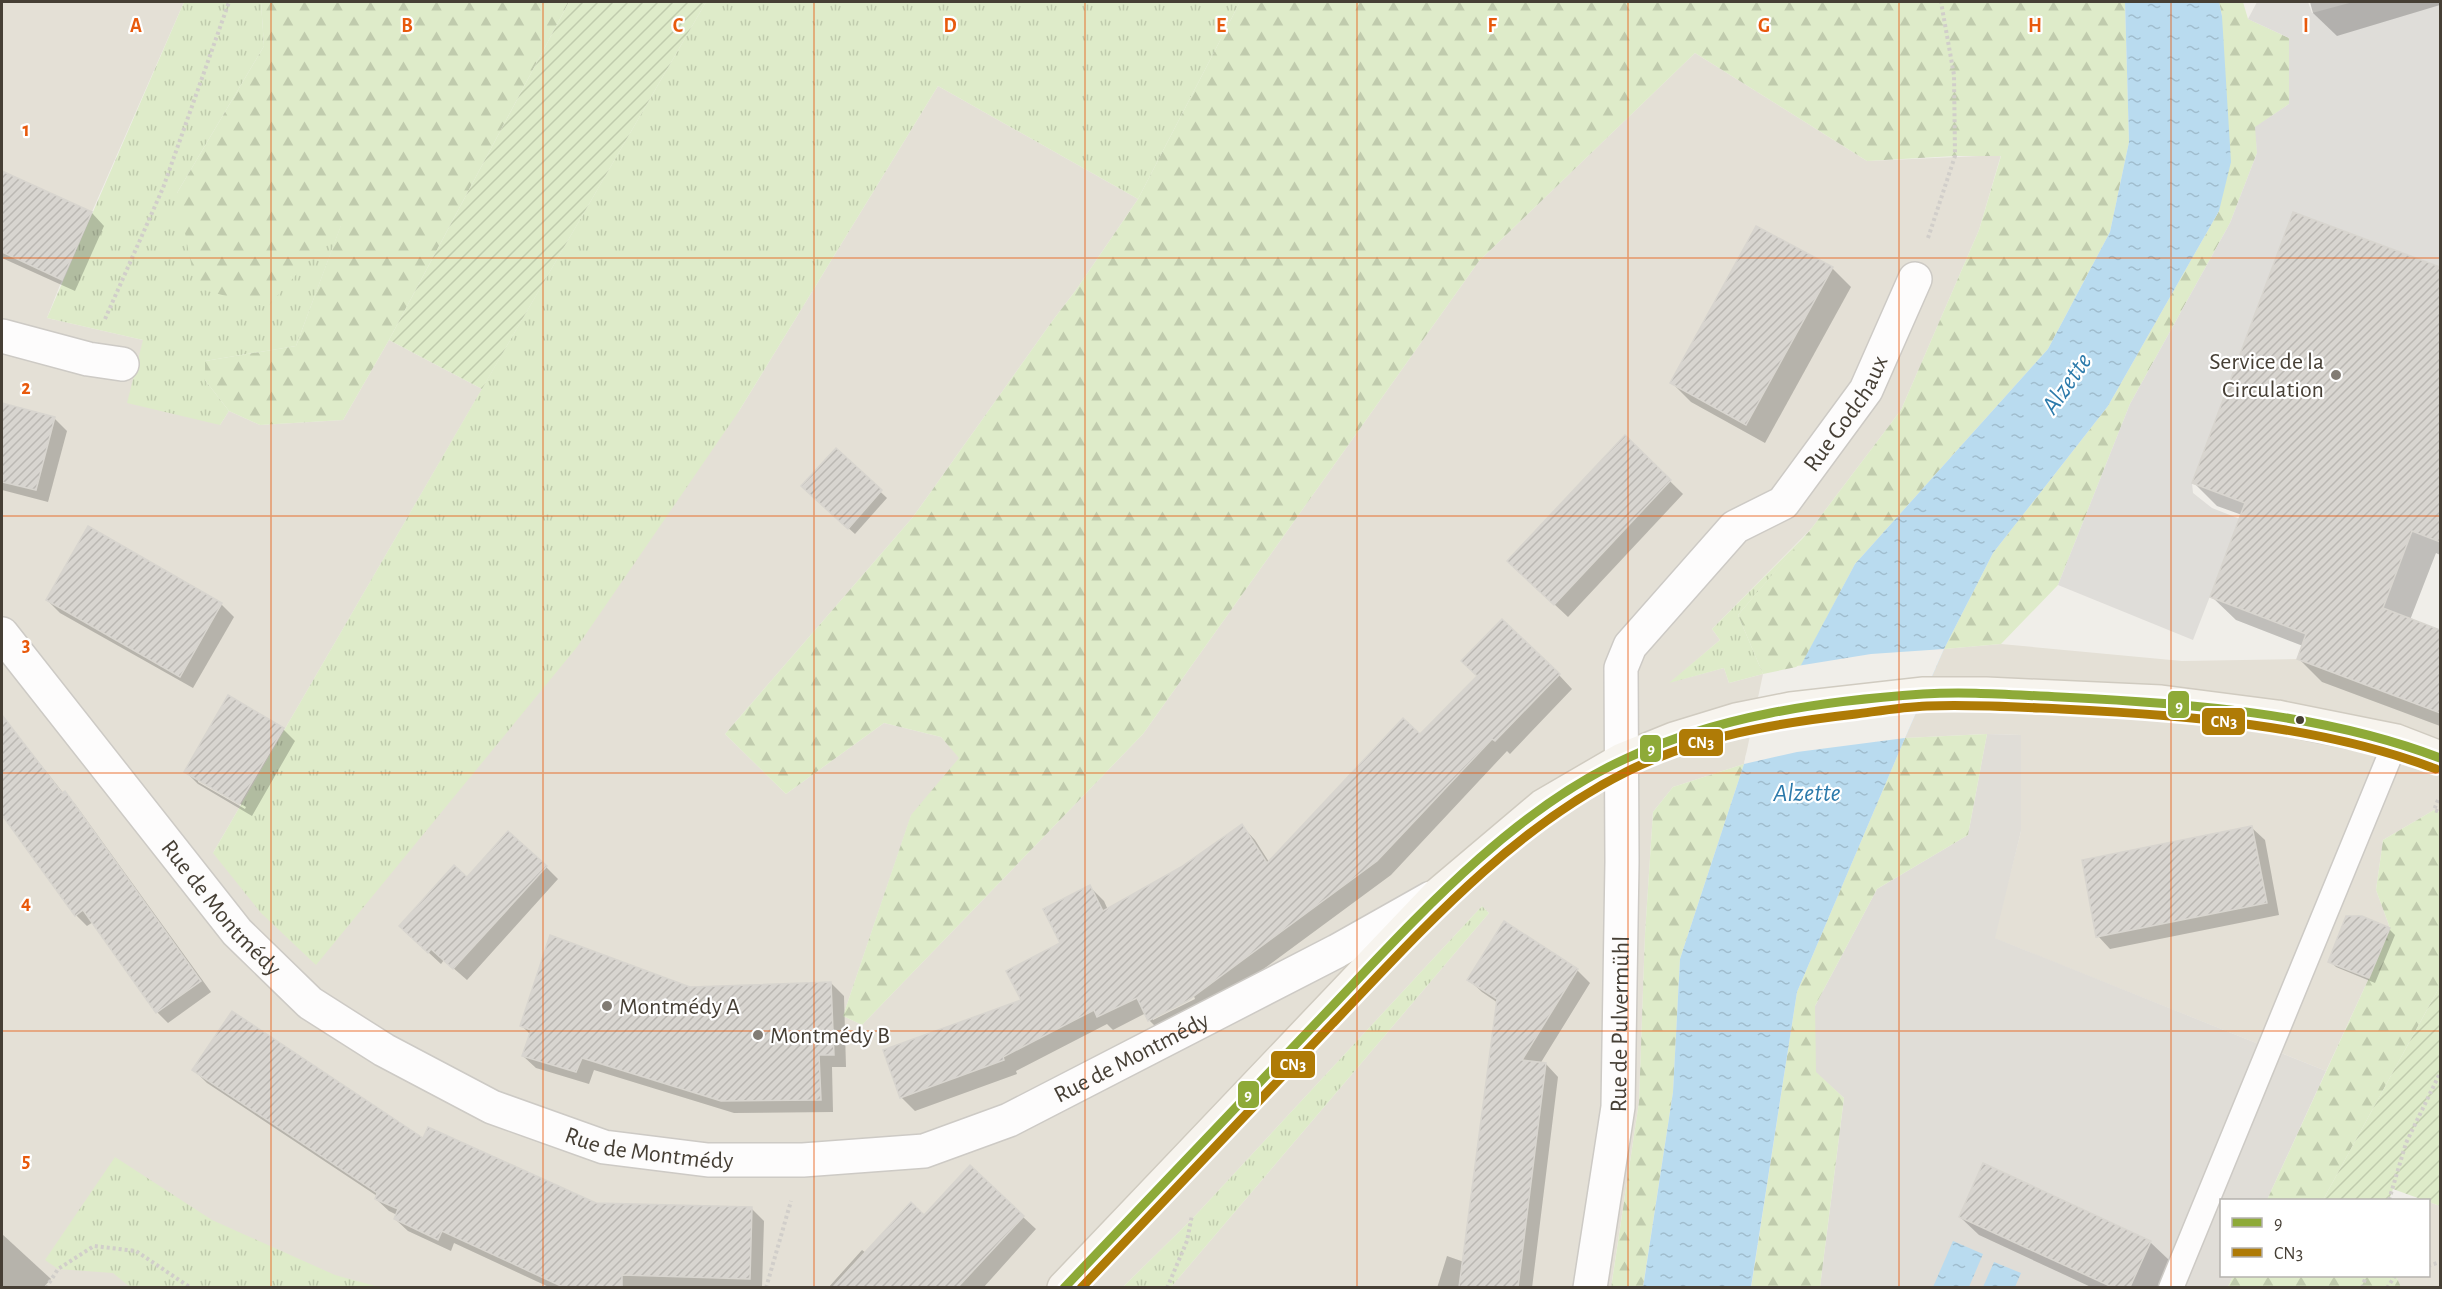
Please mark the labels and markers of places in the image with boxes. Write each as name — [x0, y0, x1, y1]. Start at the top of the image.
place label: Service de la Circulation — [2209, 350, 2324, 402]
marker: Service de la Circulation — [2329, 368, 2343, 382]
unlabelled marker — [2294, 714, 2306, 726]
place label: Montmédy A — [619, 995, 740, 1019]
marker: Montmédy A — [600, 999, 614, 1013]
place label: Montmédy B — [770, 1024, 890, 1048]
marker: Montmédy B — [751, 1028, 765, 1042]

